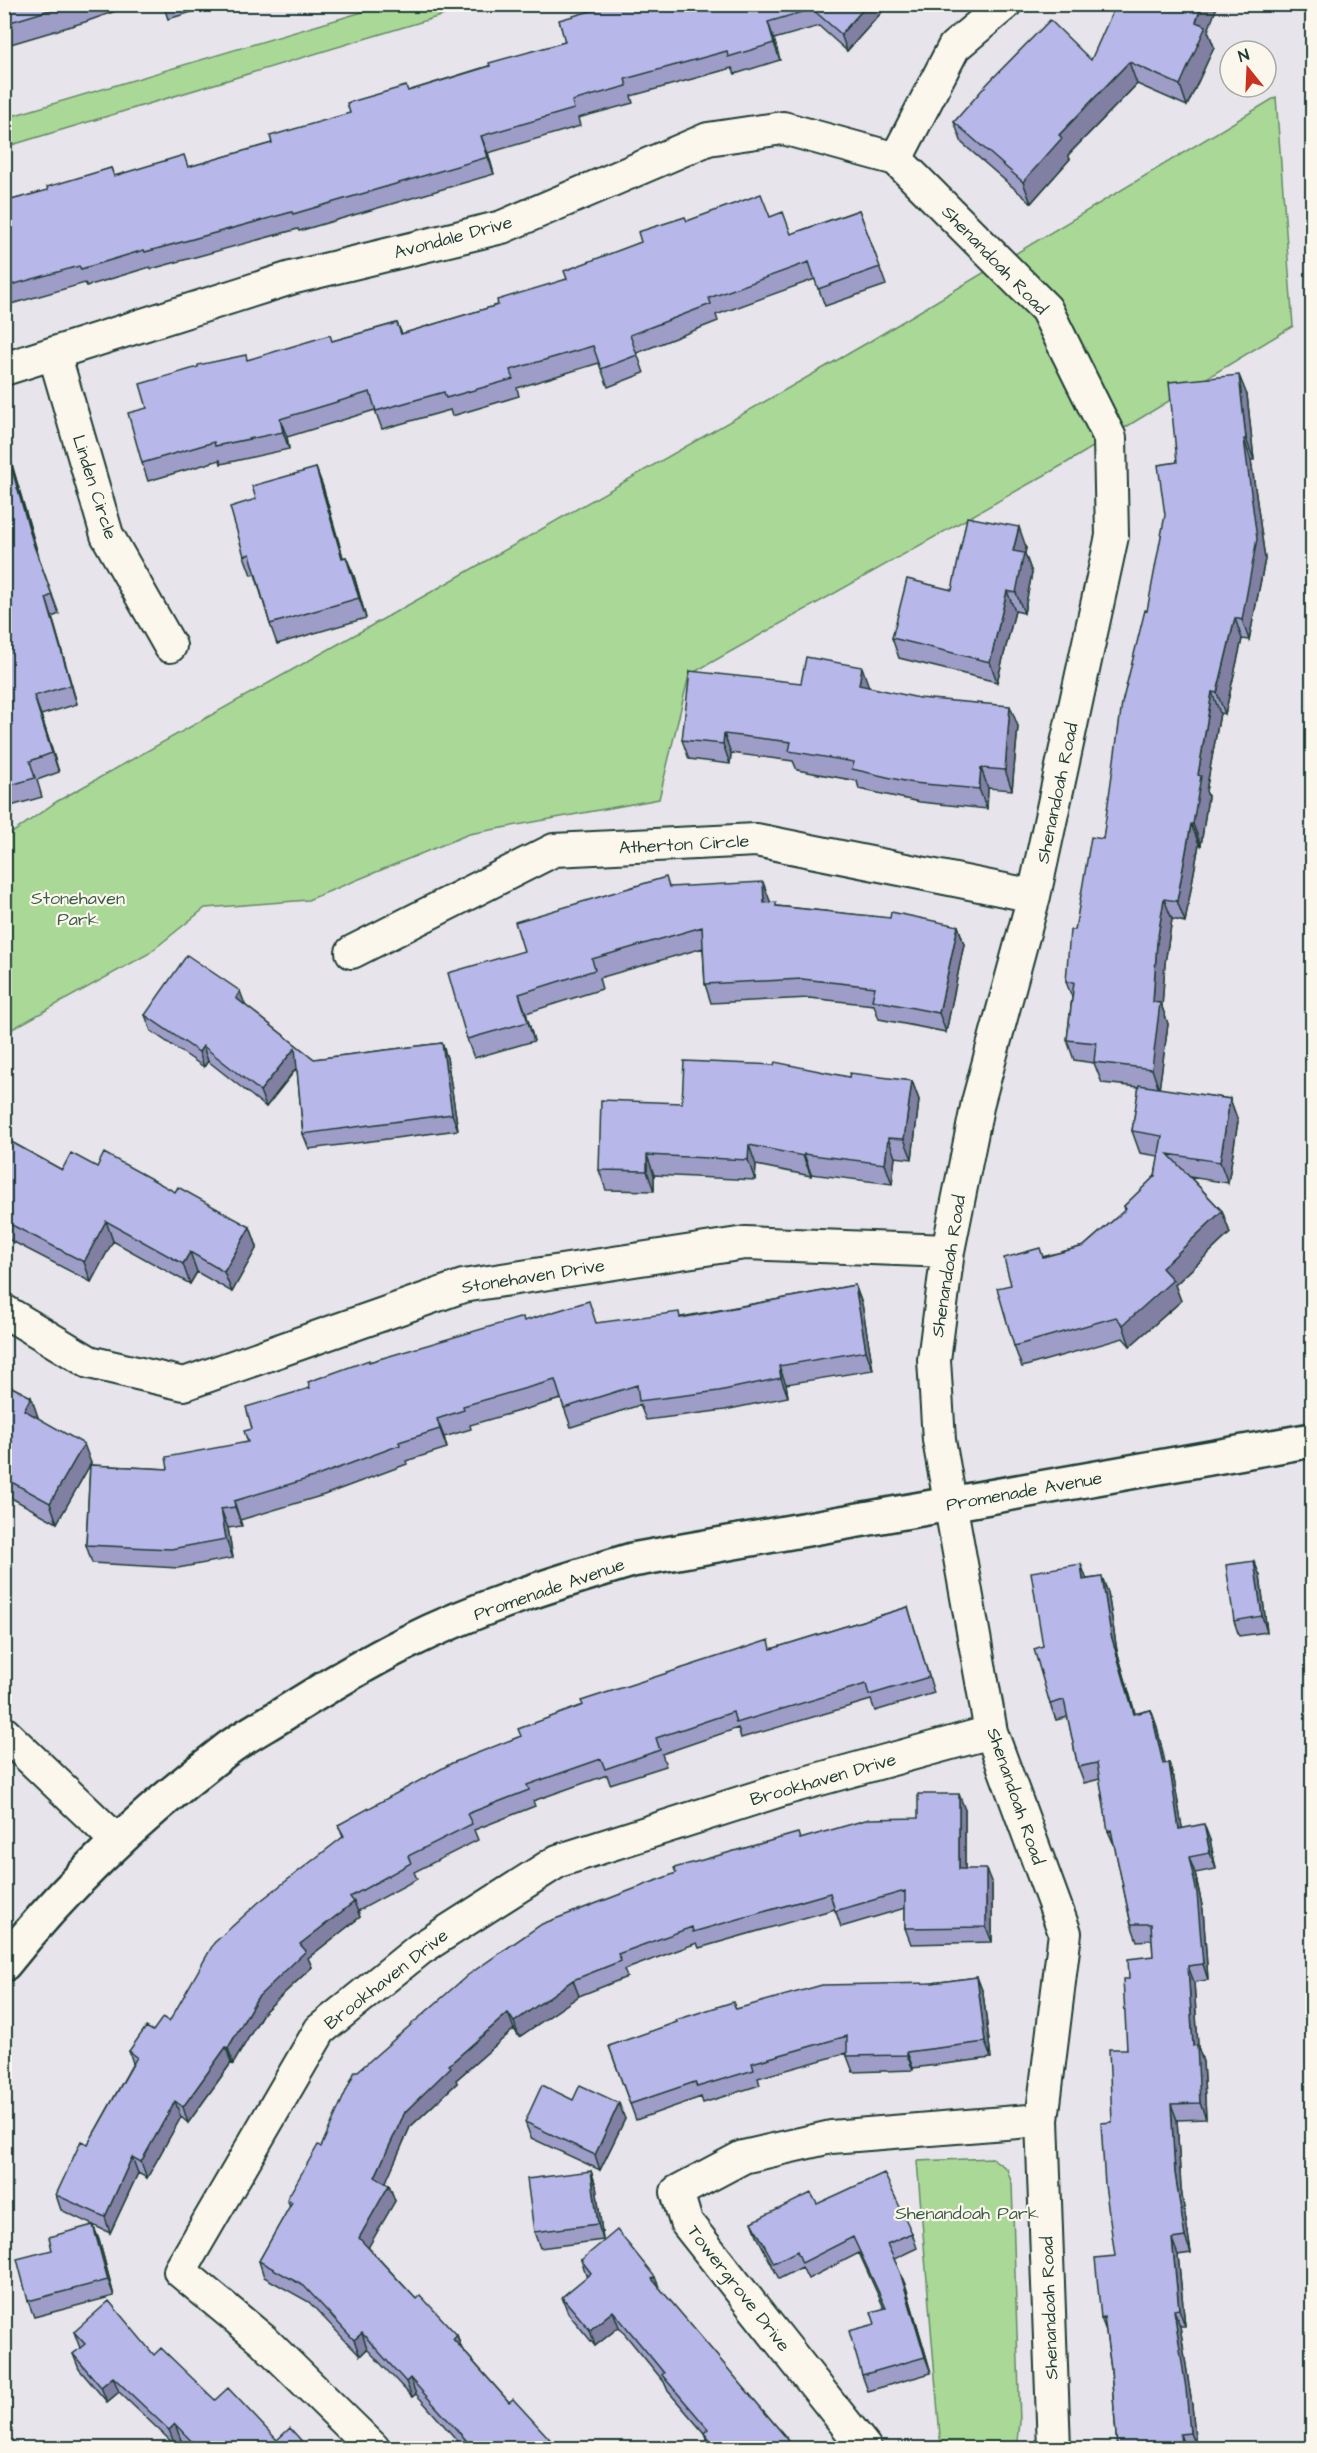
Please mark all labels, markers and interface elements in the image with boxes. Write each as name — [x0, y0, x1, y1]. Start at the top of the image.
north arrow — [1218, 39, 1278, 99]
text: N — [1236, 44, 1252, 68]
street label: Shenandoah Road — [936, 200, 1053, 321]
street label: Avondale Drive — [391, 210, 515, 265]
street label: Linden Circle — [66, 432, 123, 543]
street label: Shenandoah Road — [1030, 720, 1085, 866]
street label: Atherton Circle — [618, 829, 750, 860]
park label: Stonehaven Park — [31, 886, 125, 932]
street label: Shenandoah Road — [925, 1193, 972, 1339]
street label: Stonehaven Drive — [460, 1253, 607, 1300]
street label: Promenade Avenue — [944, 1465, 1104, 1518]
street label: Promenade Avenue — [470, 1552, 628, 1627]
street label: Shenandoah Road — [980, 1724, 1051, 1868]
street label: Brookhaven Drive — [747, 1747, 899, 1812]
street label: Brookhaven Drive — [319, 1923, 454, 2036]
park label: Shenandoah Park — [895, 2201, 1039, 2226]
street label: Towergrove Drive — [680, 2220, 796, 2358]
street label: Shenandoah Road — [1035, 2236, 1064, 2380]

